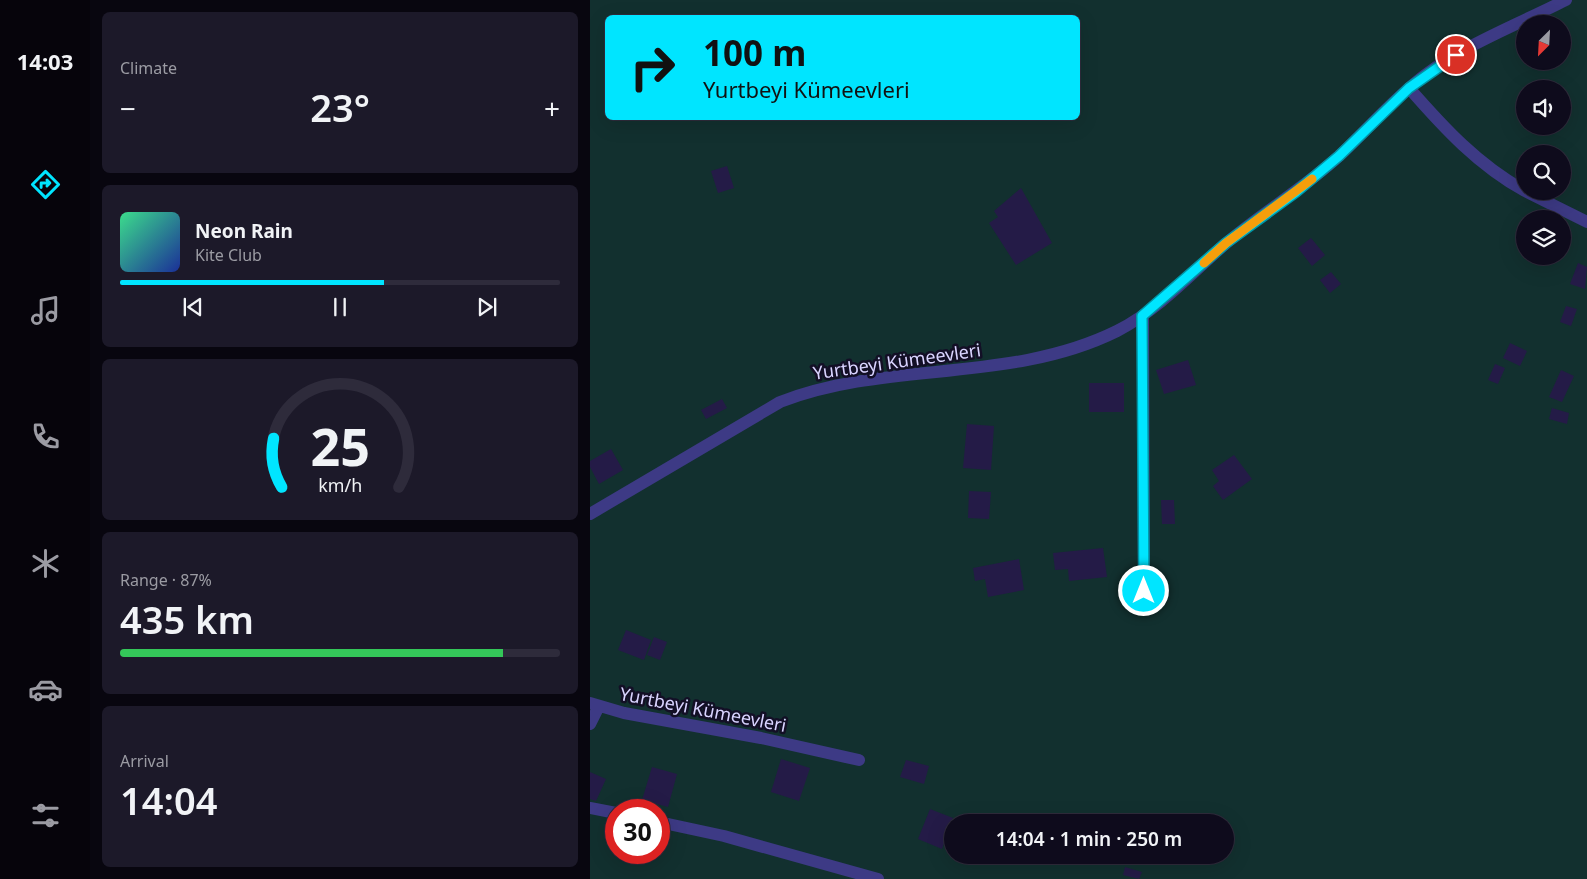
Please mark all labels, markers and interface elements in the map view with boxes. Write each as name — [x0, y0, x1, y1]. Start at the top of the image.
north arrow — [1516, 15, 1571, 70]
map controls — [1516, 15, 1571, 265]
text: 100 m — [703, 29, 806, 76]
pin — [1435, 34, 1477, 76]
icon: right — [620, 35, 685, 100]
icon: arrive — [1442, 41, 1470, 69]
text: 14:03 — [17, 46, 73, 76]
text: Climate — [120, 57, 177, 79]
text: Yurtbeyi Kümeevleri — [703, 74, 910, 104]
button: sound — [1516, 80, 1571, 135]
text: 23° — [310, 81, 370, 133]
text: − — [120, 89, 136, 127]
text: + — [544, 89, 560, 127]
button: search — [1516, 145, 1571, 200]
icon: directions — [28, 167, 63, 202]
button: layers — [1516, 210, 1571, 265]
text: Neon Rain — [195, 218, 293, 244]
text: Kite Club — [195, 244, 262, 266]
icon: music — [28, 293, 63, 328]
icon: previous — [179, 293, 207, 321]
icon: pause — [326, 293, 354, 321]
icon: next — [473, 293, 501, 321]
street label: Yurtbeyi Kümeevleri — [811, 337, 982, 385]
text: 25 — [310, 410, 370, 481]
icon: phone — [28, 419, 63, 454]
text: km/h — [318, 473, 362, 497]
icon: climate — [28, 546, 63, 581]
position arrow — [1117, 564, 1169, 616]
text: Range · 87% — [120, 569, 212, 591]
text: 435 km — [120, 593, 254, 645]
icon: car — [28, 672, 63, 707]
street label: Yurtbeyi Kümeevleri — [618, 681, 788, 737]
text: Arrival — [120, 750, 169, 772]
text: 14:04 — [120, 774, 217, 826]
icon: filters — [28, 798, 63, 833]
speed limit sign: 30 — [605, 799, 670, 864]
text: 14:04 · 1 min · 250 m — [996, 826, 1182, 852]

